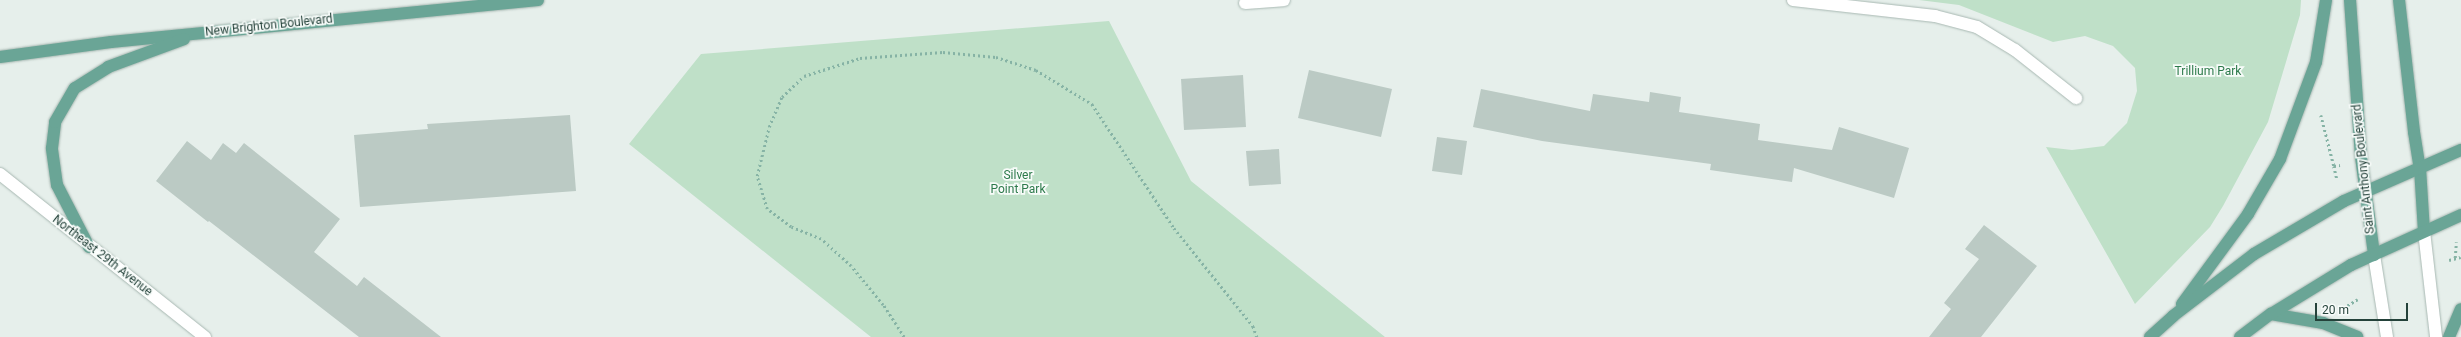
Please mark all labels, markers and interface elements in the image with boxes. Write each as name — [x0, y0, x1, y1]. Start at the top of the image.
street label: New Brighton Boulevard — [205, 12, 333, 40]
park label: Trillium Park — [2175, 65, 2241, 79]
street label: Saint Anthony Boulevard — [2350, 103, 2378, 235]
park label: Silver Point Park — [991, 169, 1045, 197]
street label: Northeast 29th Avenue — [49, 213, 155, 299]
scale bar — [2317, 295, 2410, 321]
text: 20 m — [2322, 303, 2349, 317]

